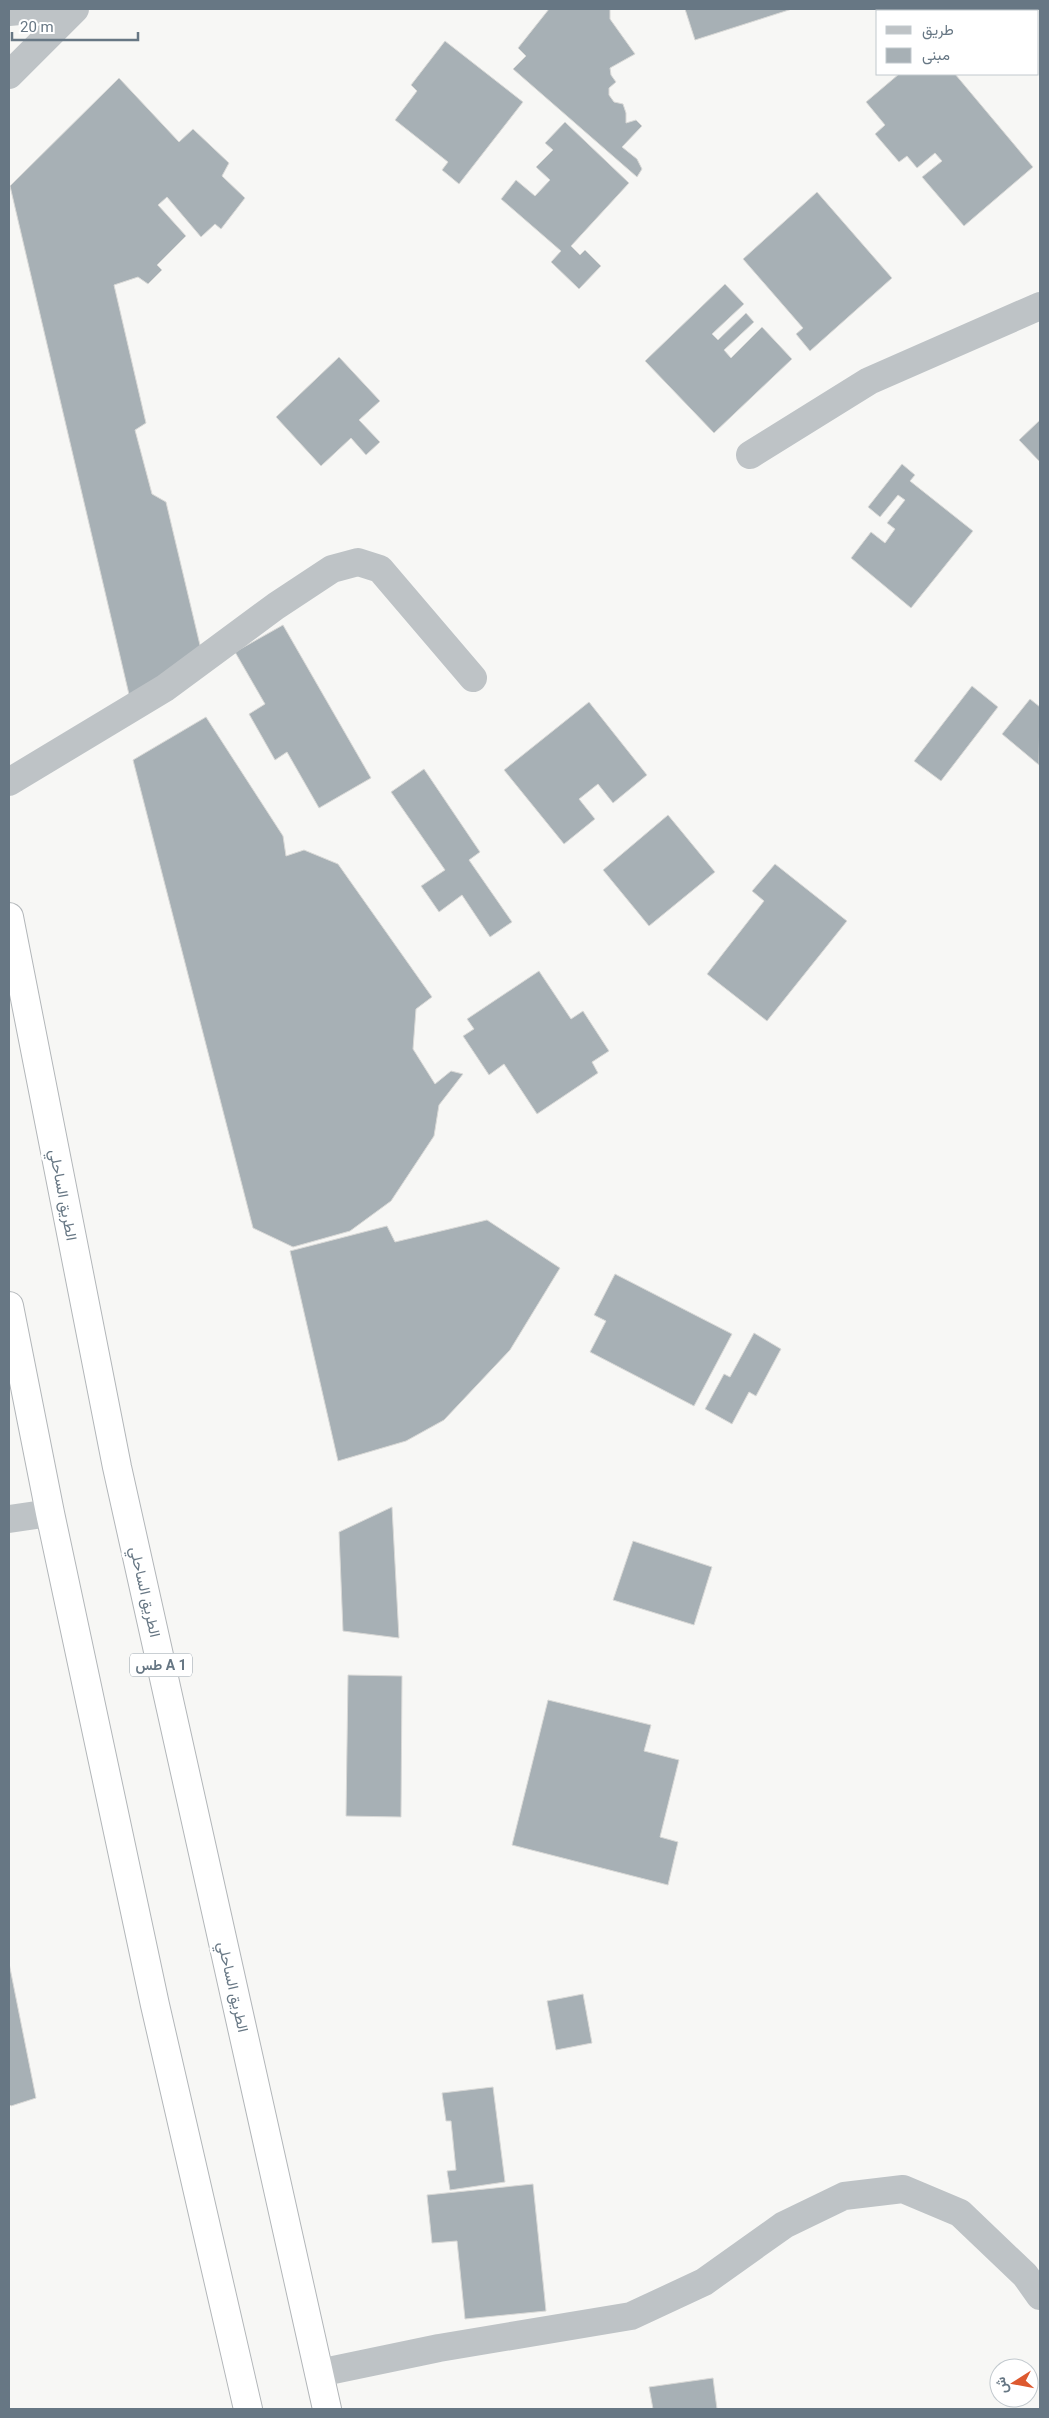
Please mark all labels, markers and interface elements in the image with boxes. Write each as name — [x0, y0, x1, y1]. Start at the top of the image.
scale bar — [12, 10, 139, 42]
legend — [876, 10, 1039, 75]
text: 20 m — [20, 18, 54, 36]
text: طريق — [922, 21, 954, 40]
text: مبنى — [922, 46, 950, 65]
street label: الطريق الساحلي — [41, 1148, 81, 1243]
street label: الطريق الساحلي — [122, 1545, 164, 1640]
road number: طس A 1 — [130, 1654, 192, 1676]
street label: الطريق الساحلي — [210, 1940, 252, 2035]
north arrow — [989, 2358, 1039, 2408]
text: ش — [992, 2375, 1012, 2395]

